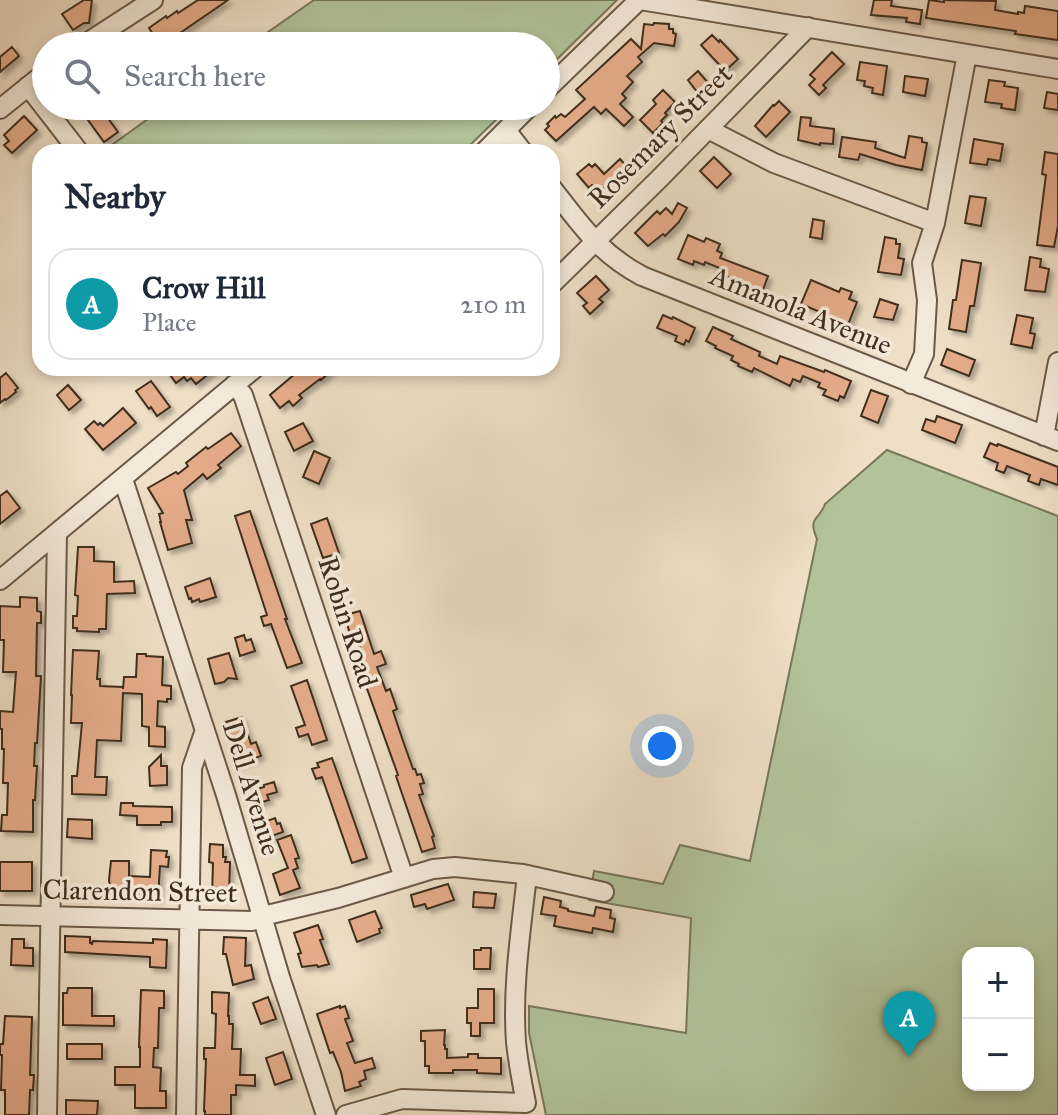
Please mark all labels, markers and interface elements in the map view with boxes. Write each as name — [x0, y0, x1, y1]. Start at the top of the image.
search box — [32, 32, 560, 120]
icon: search — [60, 54, 104, 98]
street label: Rosemary Street — [580, 56, 740, 216]
text: Search here — [124, 58, 266, 94]
text: Nearby — [64, 176, 166, 217]
street label: Amanola Avenue — [704, 257, 897, 362]
text: Crow Hill — [142, 270, 265, 306]
text: A — [83, 288, 101, 320]
text: 210 m — [460, 288, 526, 320]
text: Place — [142, 306, 197, 338]
street label: Robin Road — [310, 552, 386, 692]
street label: Dell Avenue — [215, 716, 289, 860]
your location — [642, 726, 682, 766]
street label: Clarendon Street — [42, 872, 238, 910]
map controls — [962, 947, 1034, 1091]
button: + — [962, 947, 1034, 1019]
pin: A — [883, 991, 935, 1057]
button: − — [962, 1019, 1034, 1091]

